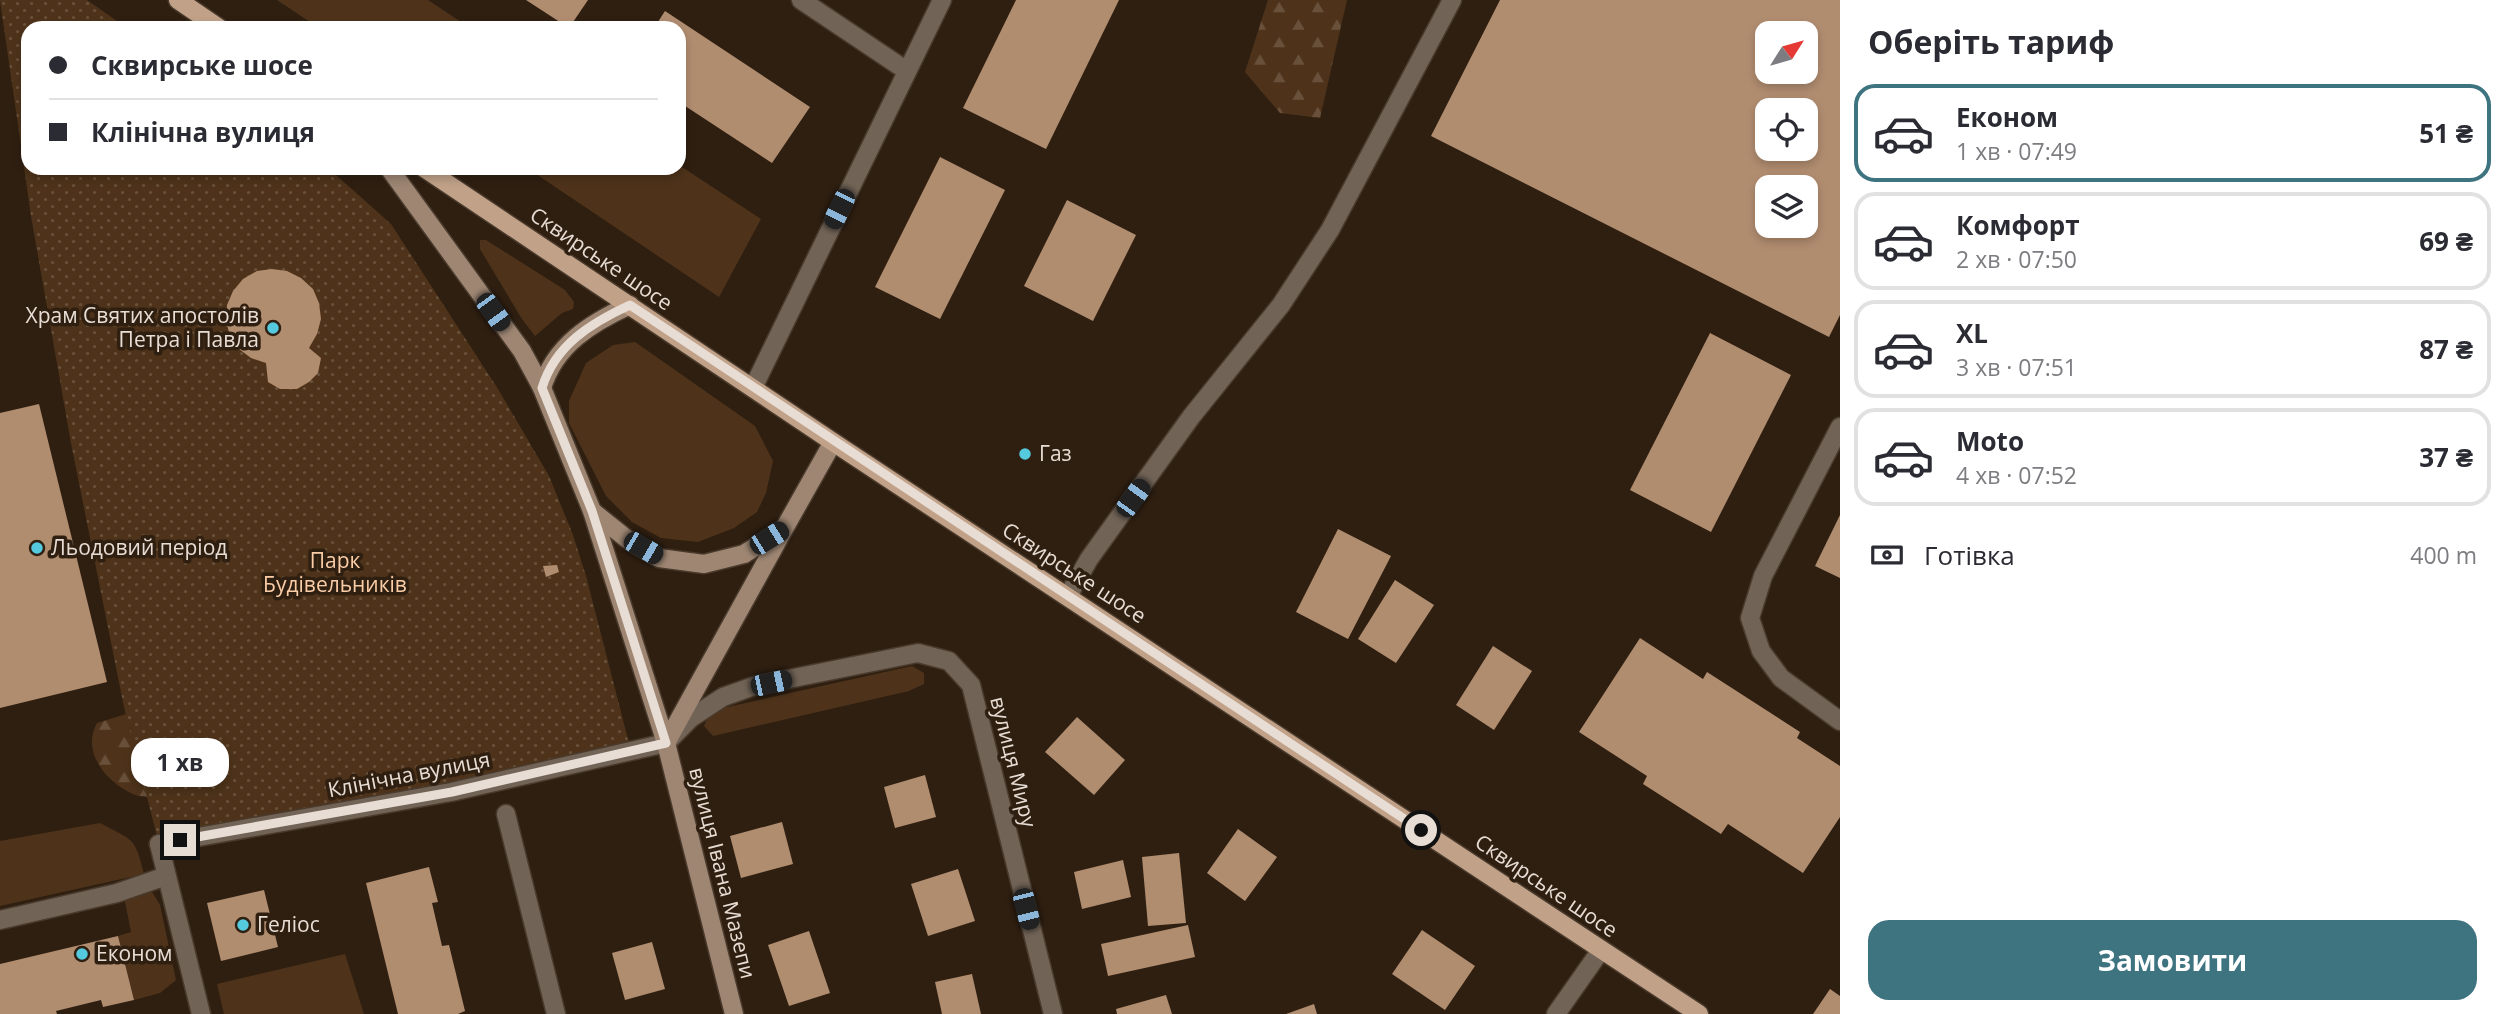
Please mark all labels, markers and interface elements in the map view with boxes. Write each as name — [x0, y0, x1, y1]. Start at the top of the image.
text: Оберіть тариф — [1868, 20, 2114, 63]
north arrow — [1755, 21, 1818, 84]
map controls — [1755, 21, 1818, 238]
text: Сквирське шосе — [91, 47, 313, 83]
button: locate — [1755, 98, 1818, 161]
text: Економ — [1956, 99, 2058, 135]
icon: car — [1872, 102, 1935, 165]
text: Клінічна вулиця — [91, 114, 315, 150]
text: 51 ₴ — [2419, 115, 2473, 151]
text: 1 хв · 07:49 — [1956, 135, 2077, 167]
button: layers — [1755, 175, 1818, 238]
car — [821, 186, 858, 232]
street label: Сквирське шосе — [525, 200, 678, 316]
text: Комфорт — [1956, 207, 2080, 243]
icon: car — [1872, 210, 1935, 273]
text: 69 ₴ — [2419, 223, 2473, 259]
text: 2 хв · 07:50 — [1956, 243, 2077, 275]
car — [473, 289, 514, 335]
place label: Храм Святих апостолів Петра і Павла — [26, 301, 259, 353]
text: XL — [1956, 315, 1988, 351]
icon: car — [1872, 318, 1935, 381]
marker: Храм Святих апостолів Петра і Павла — [265, 320, 281, 336]
text: 87 ₴ — [2419, 331, 2473, 367]
text: 3 хв · 07:51 — [1956, 351, 2077, 383]
text: Moto — [1956, 423, 2024, 459]
icon: car — [1872, 426, 1935, 489]
place label: Газ — [1039, 439, 1072, 467]
text: 37 ₴ — [2419, 439, 2473, 475]
marker: Газ — [1017, 446, 1033, 462]
text: 4 хв · 07:52 — [1956, 459, 2077, 491]
car — [1113, 475, 1154, 521]
street label: Сквирське шосе — [997, 515, 1152, 629]
car — [746, 518, 793, 558]
car — [620, 528, 667, 568]
place label: Льодовий період — [51, 533, 227, 561]
icon: cash — [1868, 536, 1906, 574]
text: Готівка — [1924, 537, 2015, 573]
text: 400 m — [2410, 539, 2477, 571]
marker: Льодовий період — [29, 540, 45, 556]
park label: Парк Будівельників — [263, 546, 407, 598]
car — [749, 668, 794, 698]
street label: вулиця Миру — [984, 693, 1044, 831]
callout: 1 хв — [131, 738, 229, 788]
street label: Клінічна вулиця — [325, 745, 492, 803]
text: 1 хв — [157, 746, 203, 778]
street label: вулиця Івана Мазепи — [683, 764, 763, 981]
route start — [1405, 814, 1437, 846]
route end — [164, 824, 196, 856]
street label: Сквирське шосе — [1470, 827, 1623, 943]
car — [1011, 886, 1042, 932]
place label: Геліос — [257, 910, 320, 938]
marker: Геліос — [235, 917, 251, 933]
button: Замовити — [1868, 920, 2477, 1000]
place label: Економ — [96, 939, 172, 967]
marker: Економ — [74, 946, 90, 962]

